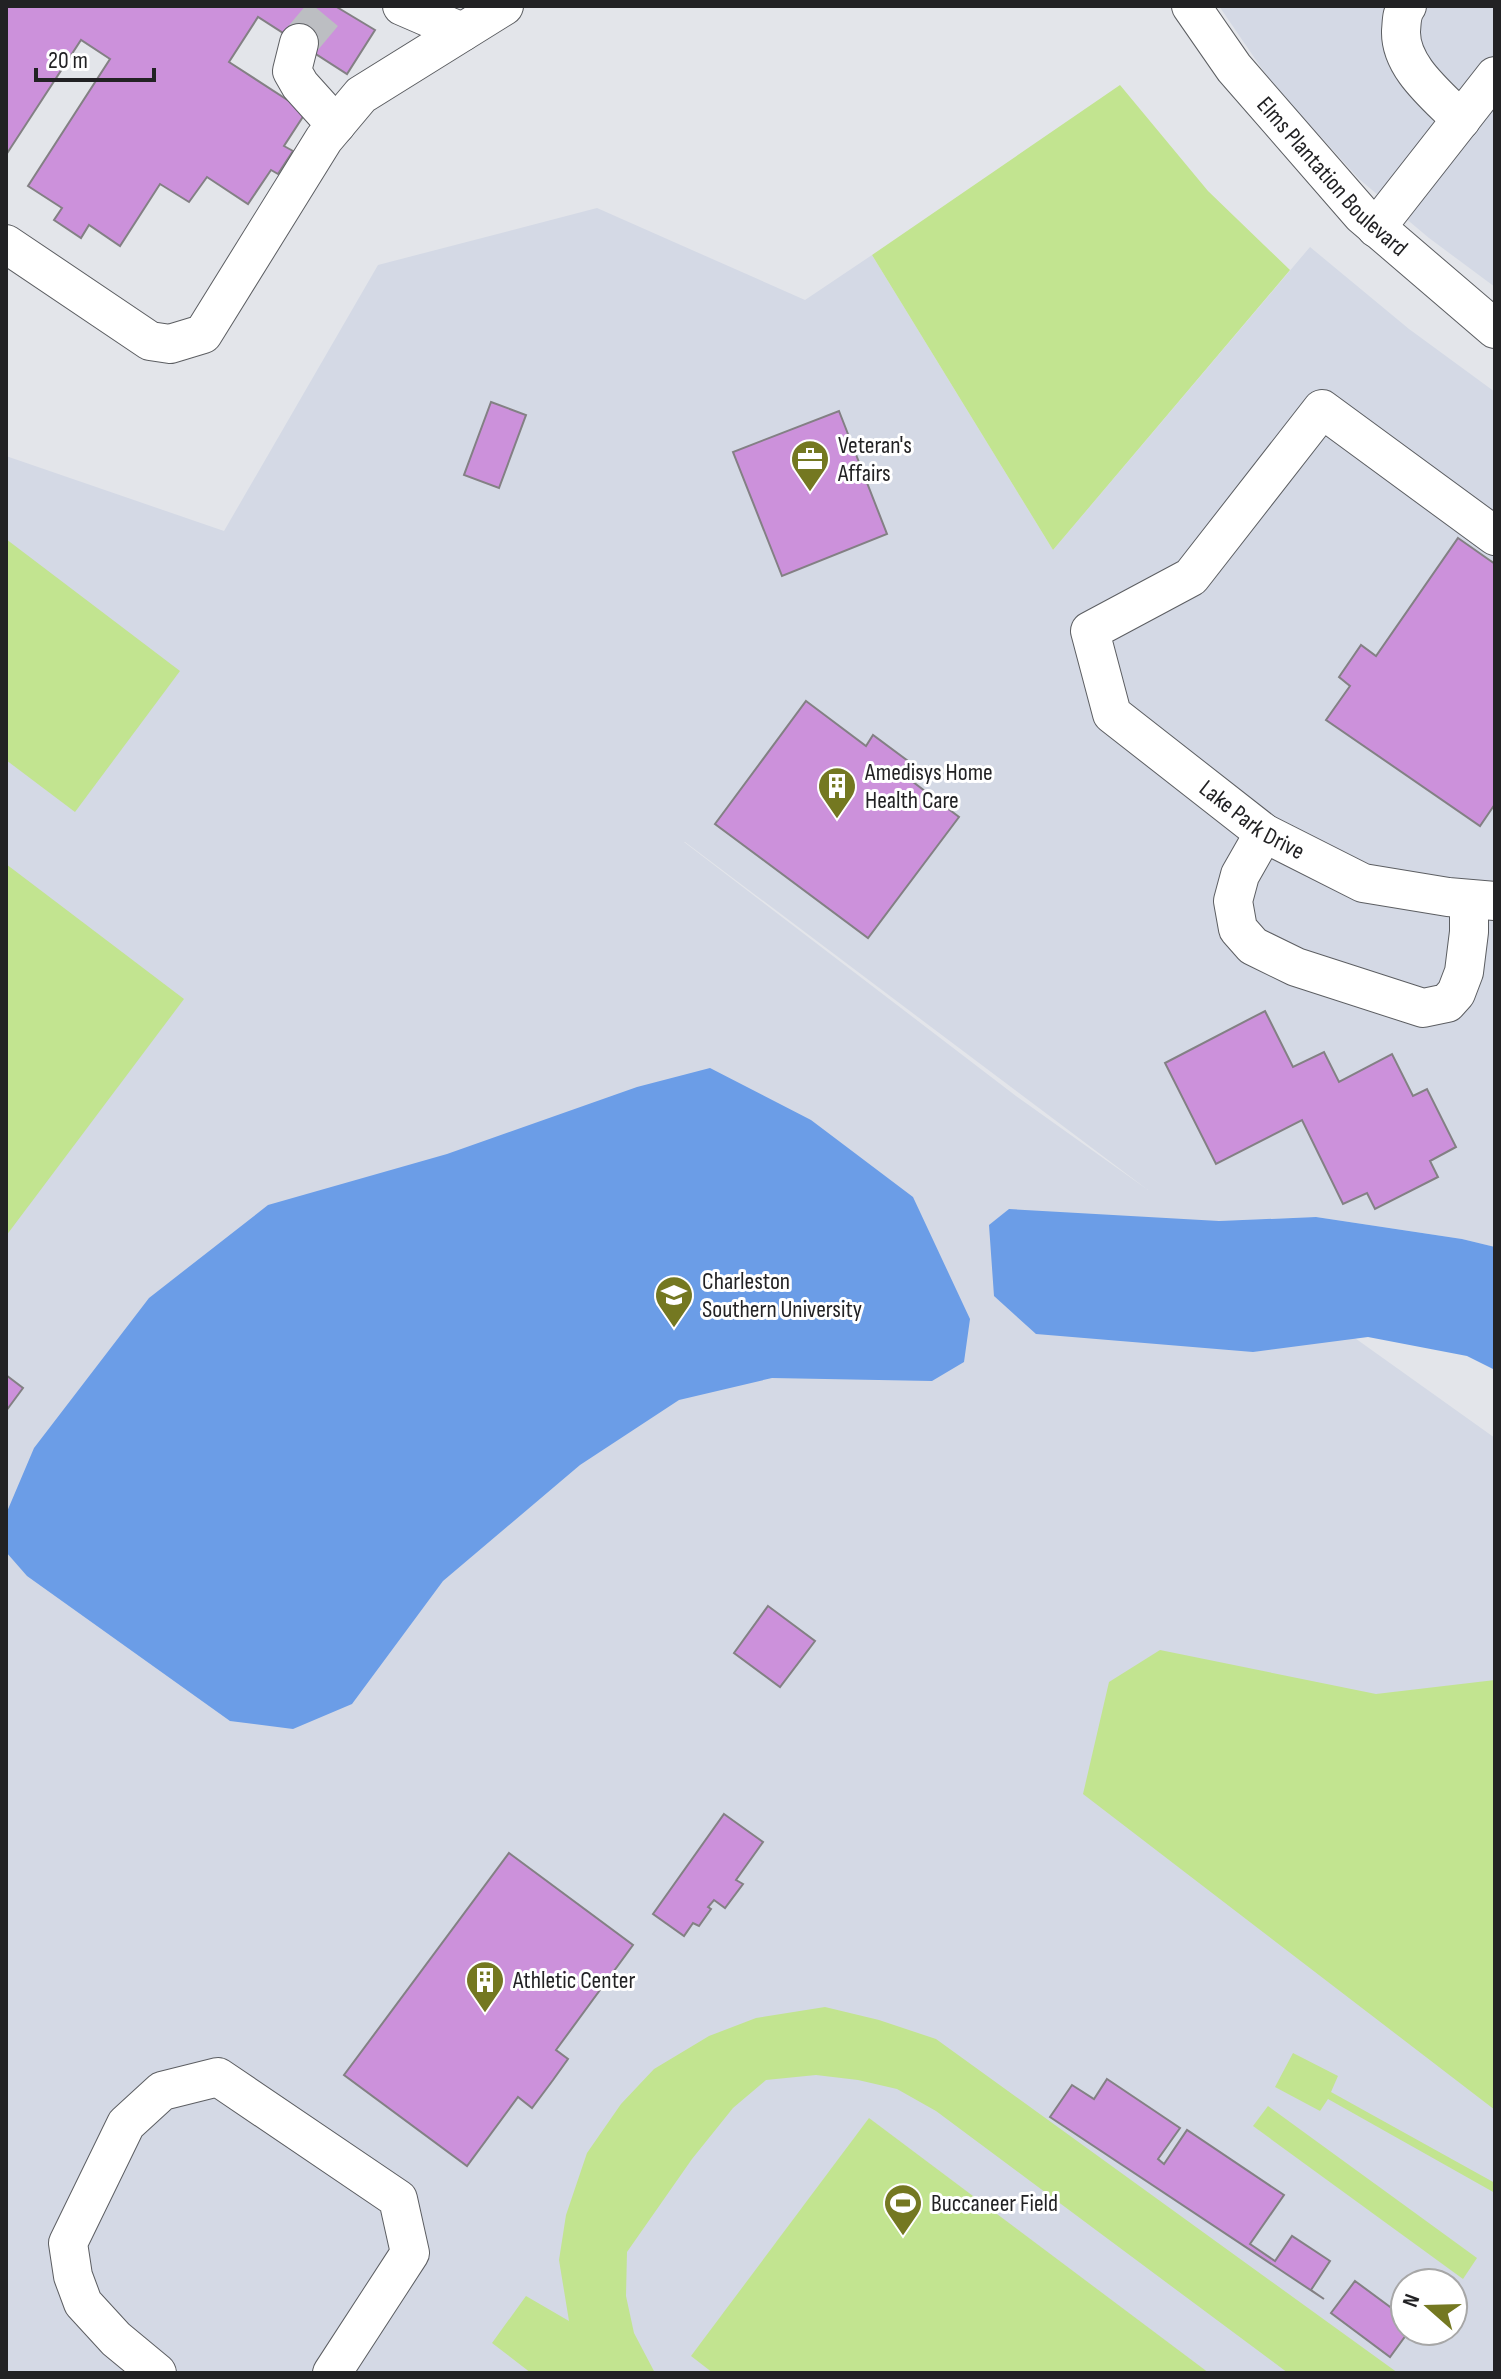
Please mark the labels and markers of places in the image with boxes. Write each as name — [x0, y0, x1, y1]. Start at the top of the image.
place label: Veteran's Affairs — [837, 431, 912, 488]
office icon: Veteran's Affairs — [789, 438, 831, 493]
place label: Amedisys Home Health Care — [864, 758, 993, 815]
building icon: Amedisys Home Health Care — [816, 765, 858, 820]
place label: Charleston Southern University — [702, 1267, 862, 1324]
school or university icon: Charleston Southern University — [653, 1274, 695, 1329]
building icon: Athletic Center — [464, 1959, 506, 2014]
place label: Athletic Center — [512, 1966, 635, 1995]
sports icon: Buccaneer Field — [882, 2182, 924, 2237]
place label: Buccaneer Field — [931, 2189, 1058, 2218]

